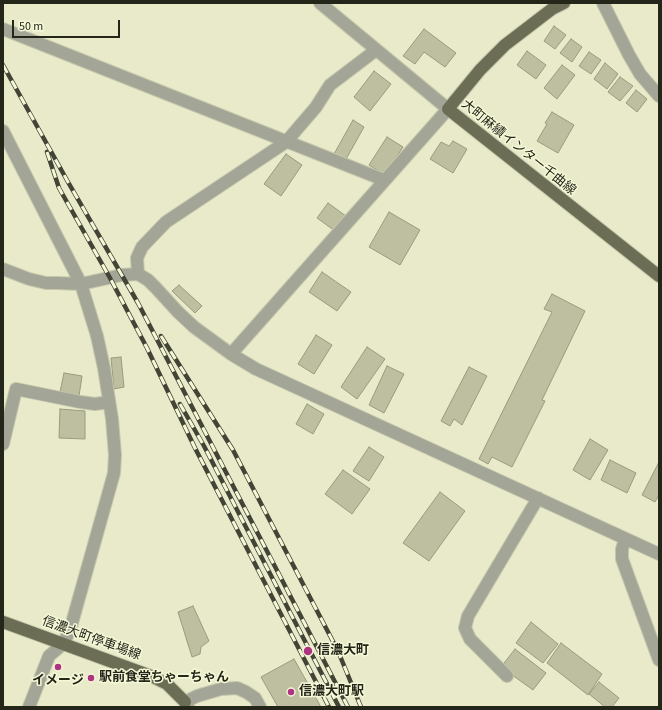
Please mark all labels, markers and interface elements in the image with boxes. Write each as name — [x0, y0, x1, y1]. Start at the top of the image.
scale bar — [14, 12, 122, 38]
text: 50 m — [19, 18, 43, 35]
street label: 大町麻績インター千曲線 — [458, 97, 578, 199]
street label: 信濃大町停車場線 — [39, 614, 143, 664]
place label: 信濃大町 — [317, 643, 369, 659]
marker: 信濃大町 — [302, 645, 314, 657]
marker: イメージ — [53, 662, 63, 672]
place label: 駅前食堂ちゃーちゃん — [99, 670, 229, 686]
place label: イメージ — [32, 673, 84, 689]
marker: 駅前食堂ちゃーちゃん — [86, 673, 96, 683]
place label: 信濃大町駅 — [299, 684, 364, 700]
marker: 信濃大町駅 — [286, 687, 296, 697]

